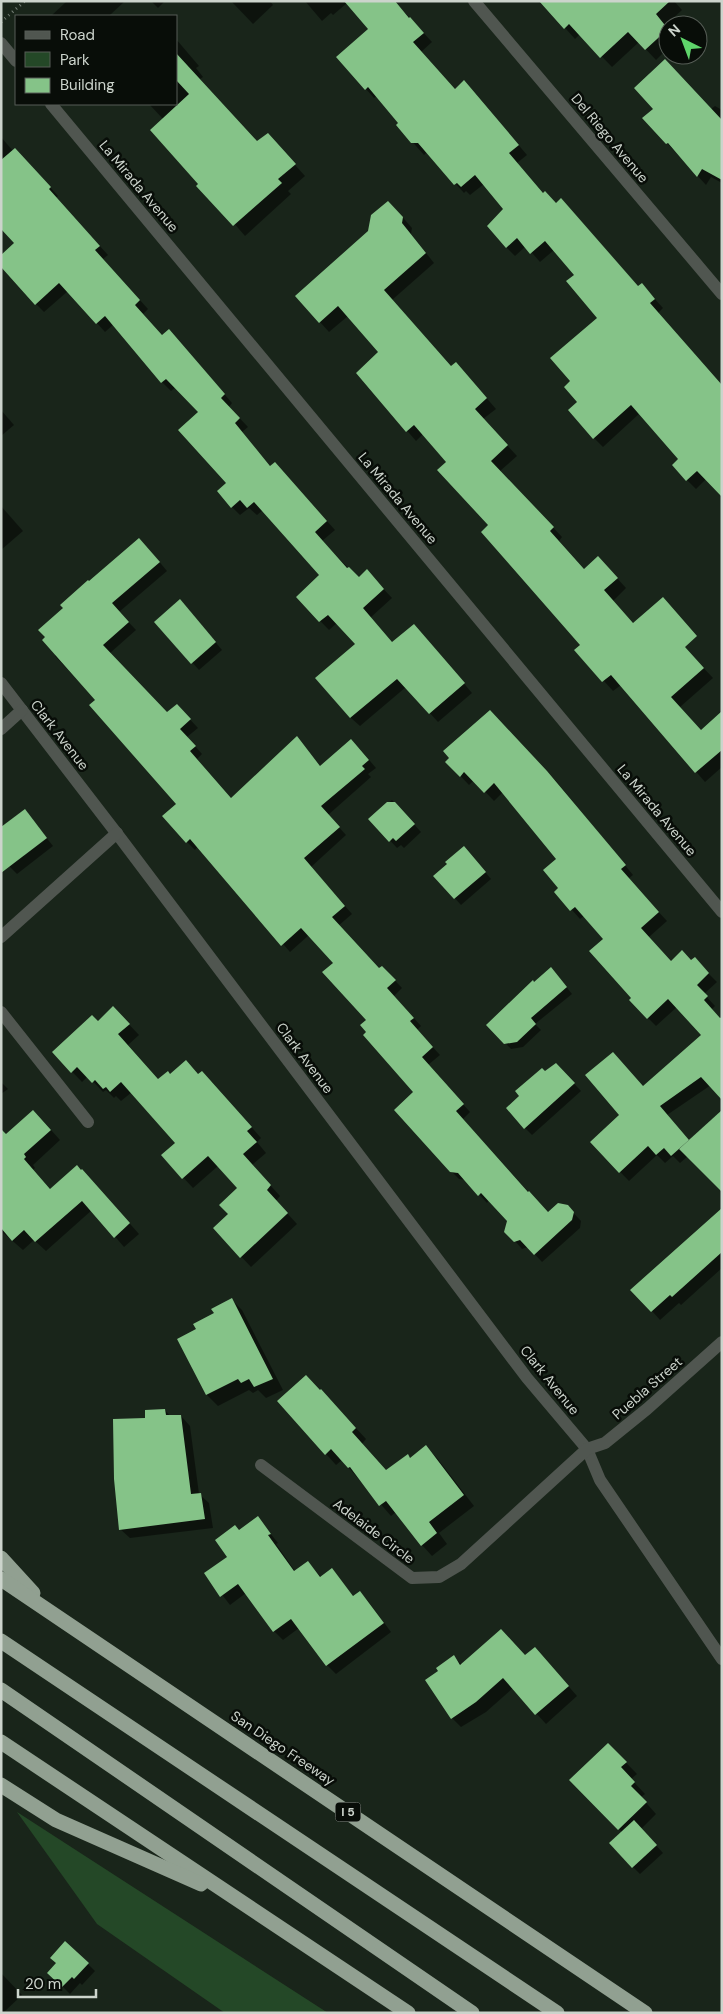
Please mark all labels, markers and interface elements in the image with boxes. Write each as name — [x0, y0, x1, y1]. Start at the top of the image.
legend — [15, 15, 178, 105]
north arrow — [658, 15, 708, 65]
text: N — [664, 20, 684, 40]
text: Road — [60, 25, 95, 45]
text: Park — [60, 50, 90, 70]
text: Building — [60, 75, 115, 95]
street label: Del Riego Avenue — [567, 90, 653, 186]
street label: La Mirada Avenue — [95, 136, 183, 236]
street label: La Mirada Avenue — [354, 448, 442, 548]
street label: Clark Avenue — [27, 696, 93, 774]
street label: La Mirada Avenue — [613, 760, 701, 860]
street label: Clark Avenue — [272, 1019, 338, 1097]
street label: Clark Avenue — [516, 1342, 584, 1418]
street label: Puebla Street — [608, 1353, 686, 1423]
street label: Adelaide Circle — [330, 1494, 418, 1568]
street label: San Diego Freeway — [228, 1707, 339, 1790]
road number: I 5 — [336, 1802, 360, 1821]
scale bar — [18, 1966, 95, 1998]
text: 20 m — [25, 1974, 61, 1994]

